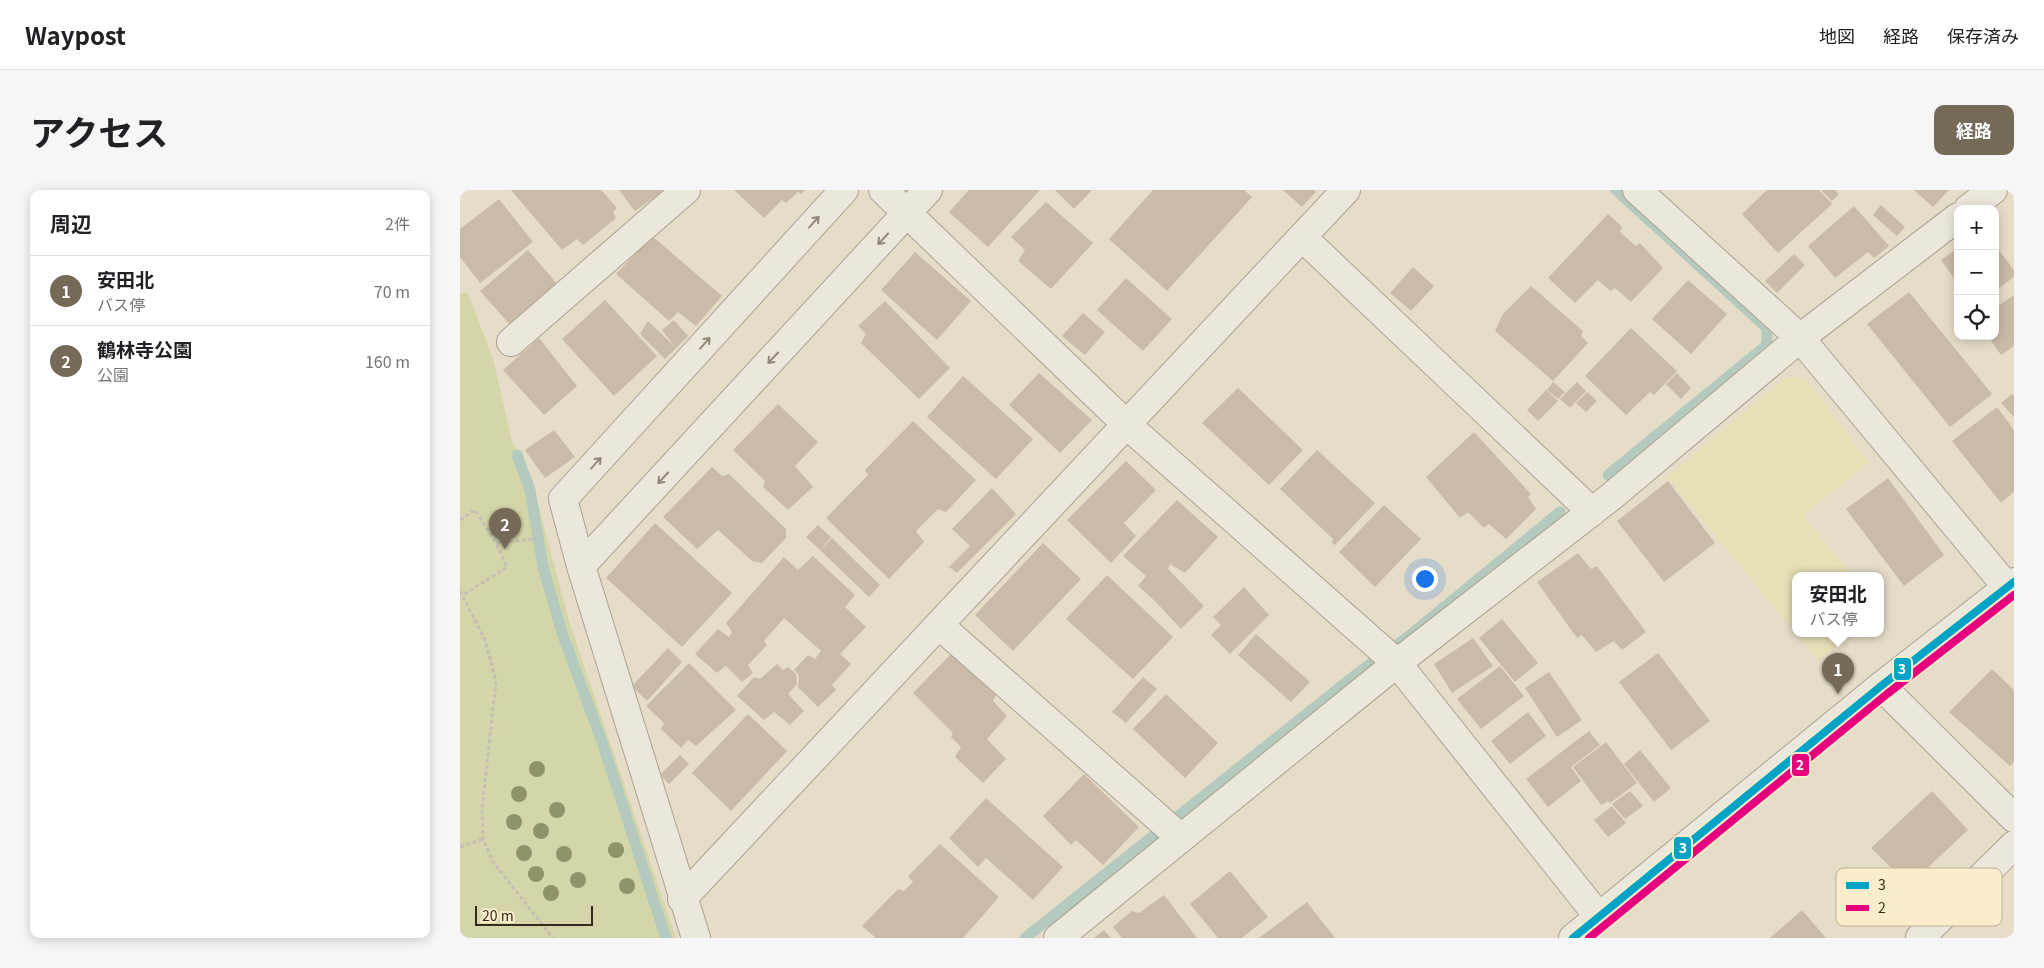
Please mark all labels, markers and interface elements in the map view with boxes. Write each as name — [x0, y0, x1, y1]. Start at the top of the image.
text: Waypost — [25, 17, 126, 52]
text: 地図 — [1819, 22, 1855, 48]
text: 経路 — [1883, 22, 1919, 48]
text: 保存済み — [1947, 22, 2019, 48]
text: アクセス — [30, 105, 168, 156]
button: 経路 — [1934, 105, 2014, 155]
map controls — [1954, 205, 1999, 340]
button: + — [1954, 205, 1999, 250]
text: 周辺 — [50, 208, 92, 238]
text: 2件 — [385, 211, 410, 235]
one-way arrow — [808, 216, 820, 229]
one-way arrow — [877, 232, 889, 245]
button: − — [1954, 250, 1999, 295]
text: 安田北 — [97, 265, 154, 292]
text: 1 — [61, 279, 71, 303]
text: 70 m — [374, 279, 410, 303]
text: バス停 — [97, 292, 145, 316]
button: locate — [1954, 295, 1999, 340]
text: 鶴林寺公園 — [97, 335, 192, 362]
one-way arrow — [699, 336, 711, 349]
text: 2 — [61, 349, 71, 373]
text: 160 m — [365, 349, 410, 373]
one-way arrow — [767, 352, 779, 365]
text: 公園 — [97, 362, 129, 386]
one-way arrow — [590, 456, 602, 469]
one-way arrow — [657, 471, 669, 484]
pin: 2 — [489, 508, 521, 549]
your location — [1412, 566, 1438, 592]
popup — [1792, 572, 1884, 637]
text: 安田北 — [1809, 579, 1867, 606]
text: バス停 — [1809, 606, 1858, 630]
pin: 1 — [1822, 653, 1854, 694]
line badge: 3 — [1893, 657, 1912, 681]
text: 3 — [1898, 658, 1906, 678]
line badge: 2 — [1791, 753, 1810, 777]
text: 2 — [1796, 754, 1804, 774]
line badge: 3 — [1673, 836, 1692, 860]
text: 3 — [1679, 837, 1687, 857]
legend — [1836, 868, 2002, 926]
text: 3 — [1878, 874, 1886, 894]
text: 2 — [1878, 897, 1886, 917]
scale bar — [475, 903, 592, 926]
text: 20 m — [482, 905, 514, 925]

